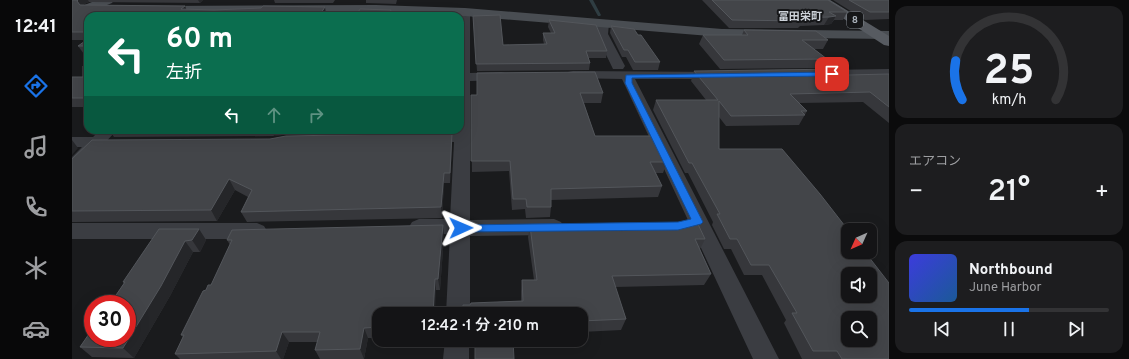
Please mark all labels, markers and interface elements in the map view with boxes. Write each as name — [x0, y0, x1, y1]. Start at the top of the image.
district label: 富田栄町 — [778, 10, 822, 24]
road number: 8 — [847, 12, 863, 28]
text: 12:41 — [15, 16, 57, 39]
text: 60 m — [166, 22, 233, 58]
icon: left — [100, 28, 152, 80]
text: 25 — [984, 46, 1034, 99]
pin — [815, 57, 849, 91]
text: 左折 — [166, 62, 202, 85]
icon: arrive — [821, 63, 843, 85]
icon: directions — [22, 72, 50, 100]
text: km/h — [992, 90, 1026, 108]
icon: left — [221, 104, 243, 126]
icon: ahead — [263, 104, 285, 126]
icon: right — [305, 104, 327, 126]
icon: music — [22, 133, 50, 161]
text: エアコン — [909, 154, 961, 170]
text: 21° — [988, 174, 1030, 211]
text: − — [909, 179, 923, 206]
text: + — [1095, 179, 1109, 206]
icon: phone — [22, 193, 50, 221]
position arrow — [440, 207, 482, 249]
north arrow — [841, 223, 877, 259]
map controls — [841, 223, 877, 347]
icon: climate — [22, 254, 50, 282]
text: Northbound — [969, 261, 1053, 280]
button: sound — [841, 267, 877, 303]
text: June Harbor — [969, 280, 1042, 296]
speed limit sign: 30 — [84, 295, 136, 347]
button: search — [841, 311, 877, 347]
icon: car — [22, 315, 50, 343]
text: 12:42 · 1 分 · 210 m — [421, 317, 539, 336]
icon: previous — [931, 318, 953, 340]
icon: pause — [998, 318, 1020, 340]
icon: next — [1065, 318, 1087, 340]

